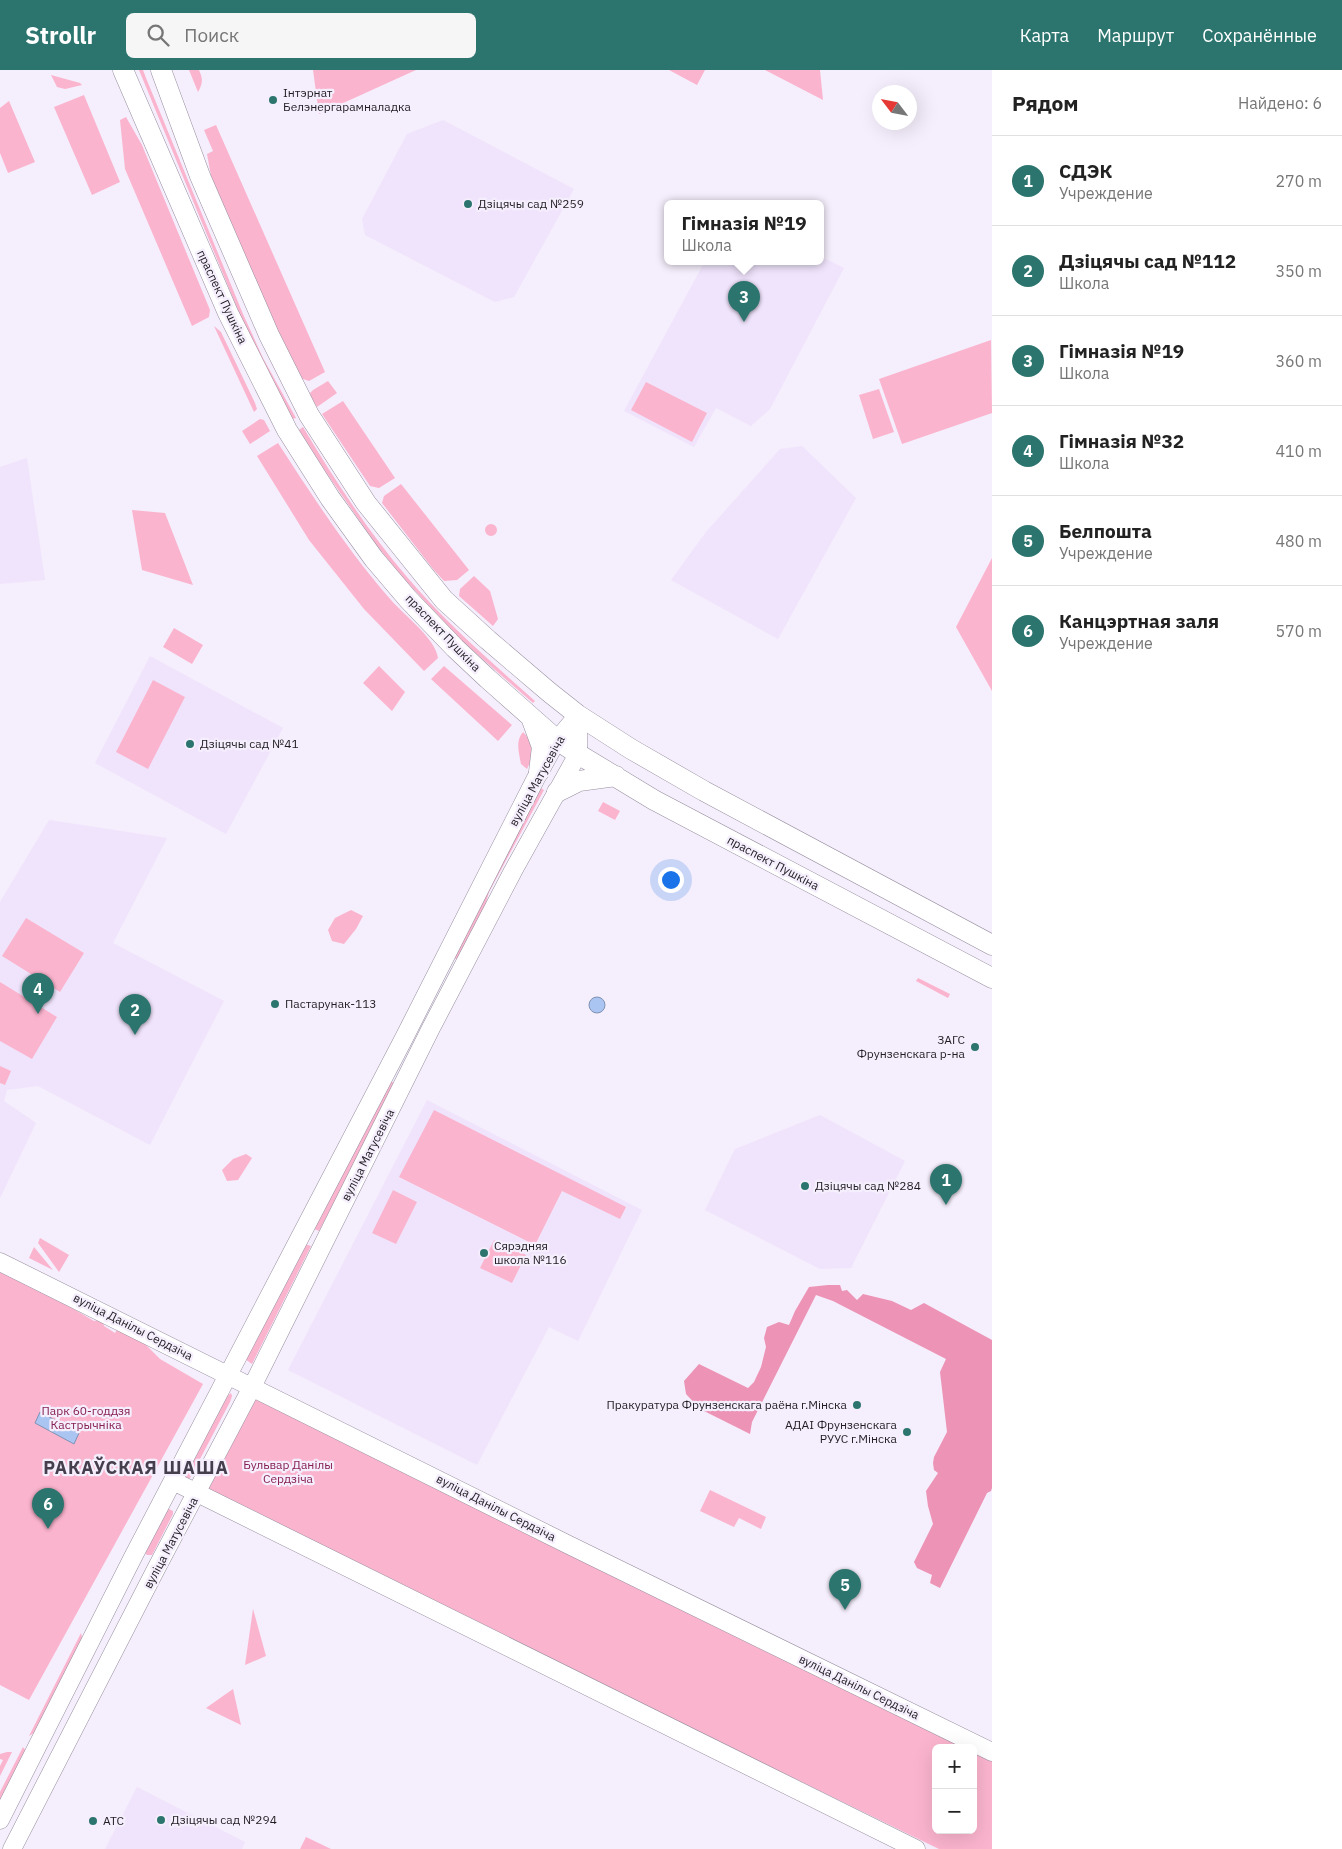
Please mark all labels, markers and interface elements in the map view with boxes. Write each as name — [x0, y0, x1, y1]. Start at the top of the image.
search box — [126, 13, 476, 58]
text: Strollr — [25, 19, 96, 51]
icon: search — [144, 21, 172, 49]
text: Поиск — [184, 23, 239, 47]
text: Карта — [1020, 24, 1069, 47]
text: Маршрут — [1097, 24, 1174, 47]
text: Сохранённые — [1202, 24, 1317, 47]
place label: Інтэрнат Белэнергарамналадка — [283, 85, 412, 114]
north arrow — [872, 85, 917, 130]
text: Рядом — [1012, 89, 1079, 117]
text: Найдено: 6 — [1238, 93, 1322, 113]
marker: Інтэрнат Белэнергарамналадка — [267, 94, 279, 106]
text: СДЭК — [1059, 159, 1112, 183]
text: 1 — [1023, 171, 1033, 191]
text: 270 m — [1275, 171, 1322, 191]
text: Учреждение — [1059, 183, 1153, 203]
place label: Дзіцячы сад №259 — [478, 196, 584, 211]
marker: Дзіцячы сад №259 — [462, 198, 474, 210]
popup — [664, 200, 824, 265]
text: Гімназія №19 — [681, 211, 807, 235]
text: Школа — [681, 235, 732, 255]
street label: праспект Пушкіна — [194, 247, 251, 347]
text: Дзіцячы сад №112 — [1059, 249, 1236, 273]
text: 2 — [1023, 261, 1033, 281]
text: 350 m — [1275, 261, 1322, 281]
text: Школа — [1059, 273, 1109, 293]
pin: 3 — [728, 281, 760, 322]
text: Гімназія №19 — [1059, 339, 1184, 363]
text: 3 — [1023, 351, 1033, 371]
text: 360 m — [1275, 351, 1322, 371]
text: Школа — [1059, 363, 1109, 383]
text: Гімназія №32 — [1059, 429, 1184, 453]
text: 4 — [1023, 441, 1033, 461]
text: 410 m — [1275, 441, 1322, 461]
text: Школа — [1059, 453, 1109, 473]
text: Белпошта — [1059, 519, 1152, 543]
text: 5 — [1023, 531, 1033, 551]
text: 480 m — [1275, 531, 1322, 551]
text: Учреждение — [1059, 543, 1153, 563]
street label: праспект Пушкіна — [403, 591, 485, 675]
text: Канцэртная заля — [1059, 609, 1219, 633]
text: 6 — [1023, 621, 1033, 641]
text: 570 m — [1275, 621, 1322, 641]
text: Учреждение — [1059, 633, 1153, 653]
street label: вуліца Матусевіча — [505, 732, 568, 829]
place label: Дзіцячы сад №41 — [200, 736, 299, 751]
marker: Дзіцячы сад №41 — [184, 738, 196, 750]
street label: праспект Пушкіна — [725, 832, 822, 893]
your location — [658, 867, 684, 893]
pin: 4 — [22, 973, 54, 1014]
pin: 2 — [119, 994, 151, 1035]
place label: Пастарунак-113 — [285, 996, 377, 1011]
marker: Пастарунак-113 — [269, 998, 281, 1010]
place label: ЗАГС Фрунзенскага р-на — [857, 1032, 966, 1061]
marker: ЗАГС Фрунзенскага р-на — [969, 1041, 981, 1053]
street label: вуліца Матусевіча — [338, 1106, 397, 1203]
pin: 1 — [930, 1164, 962, 1205]
place label: Дзіцячы сад №284 — [815, 1178, 921, 1193]
marker: Дзіцячы сад №284 — [799, 1180, 811, 1192]
place label: Сярэдняя школа №116 — [494, 1238, 567, 1267]
marker: Сярэдняя школа №116 — [478, 1247, 490, 1259]
street label: вуліца Данілы Сердзіча — [71, 1290, 196, 1363]
place label: Пракуратура Фрунзенскага раёна г.Мінска — [606, 1397, 848, 1412]
marker: Пракуратура Фрунзенскага раёна г.Мінска — [851, 1399, 863, 1411]
park label: Парк 60-годдзя Кастрычніка — [42, 1403, 130, 1432]
place label: АДАІ Фрунзенскага РУУС г.Мінска — [785, 1417, 898, 1446]
marker: АДАІ Фрунзенскага РУУС г.Мінска — [901, 1426, 913, 1438]
district label: РАКАЎСКАЯ ШАША — [43, 1456, 229, 1479]
park label: Бульвар Данілы Сердзіча — [243, 1457, 333, 1486]
street label: вуліца Данілы Сердзіча — [434, 1471, 559, 1544]
pin: 6 — [32, 1488, 64, 1529]
street label: вуліца Матусевіча — [140, 1494, 201, 1591]
pin: 5 — [829, 1569, 861, 1610]
street label: вуліца Данілы Сердзіча — [797, 1651, 922, 1722]
map controls — [932, 1744, 977, 1834]
button: + — [932, 1744, 977, 1789]
button: − — [932, 1789, 977, 1834]
place label: Дзіцячы сад №294 — [171, 1812, 277, 1827]
place label: АТС — [103, 1813, 125, 1828]
marker: Дзіцячы сад №294 — [155, 1814, 167, 1826]
marker: АТС — [87, 1815, 99, 1827]

